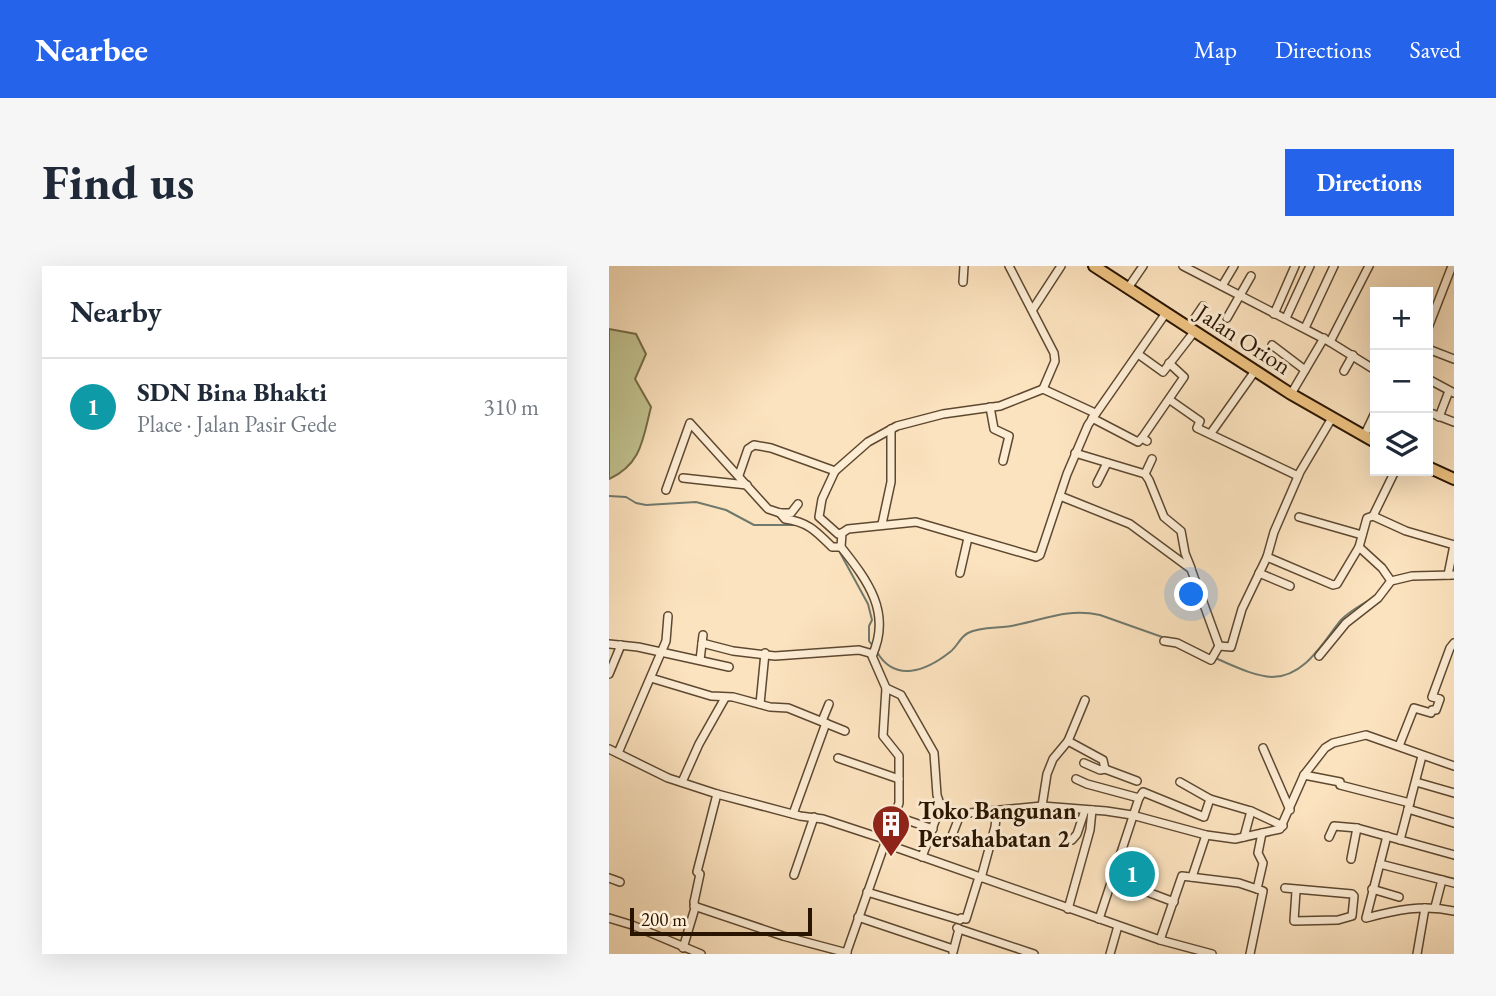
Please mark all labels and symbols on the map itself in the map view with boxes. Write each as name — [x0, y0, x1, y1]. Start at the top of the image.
street label: Jalan Orion — [1189, 296, 1298, 381]
your location — [1174, 577, 1208, 611]
place label: Toko Bangunan Persahabatan 2 — [918, 795, 1077, 854]
building icon: Toko Bangunan Persahabatan 2 — [870, 803, 912, 858]
pin: 1 — [1109, 848, 1155, 900]
scale bar — [630, 905, 812, 937]

